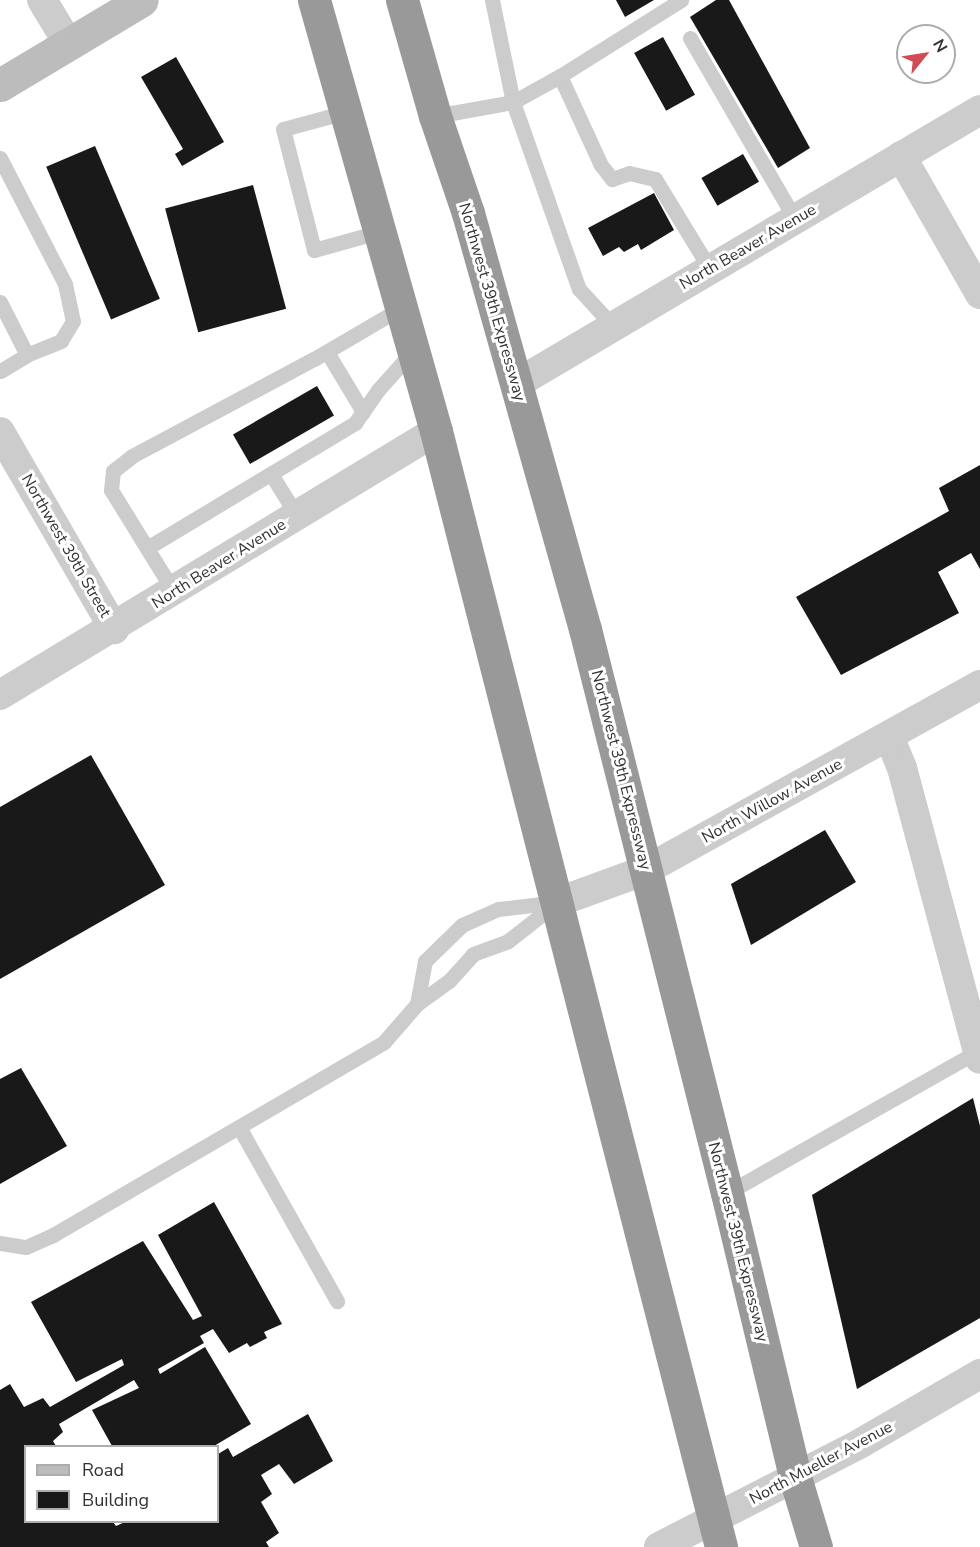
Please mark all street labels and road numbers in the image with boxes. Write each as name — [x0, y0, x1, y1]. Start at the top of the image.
street label: North Beaver Avenue — [676, 200, 820, 294]
street label: Northwest 39th Expressway — [455, 201, 529, 403]
street label: Northwest 39th Street — [17, 471, 115, 621]
street label: North Beaver Avenue — [148, 515, 290, 613]
street label: Northwest 39th Expressway — [587, 668, 655, 872]
street label: North Willow Avenue — [699, 754, 845, 848]
street label: Northwest 39th Expressway — [704, 1140, 772, 1344]
street label: North Mueller Avenue — [746, 1417, 896, 1509]

